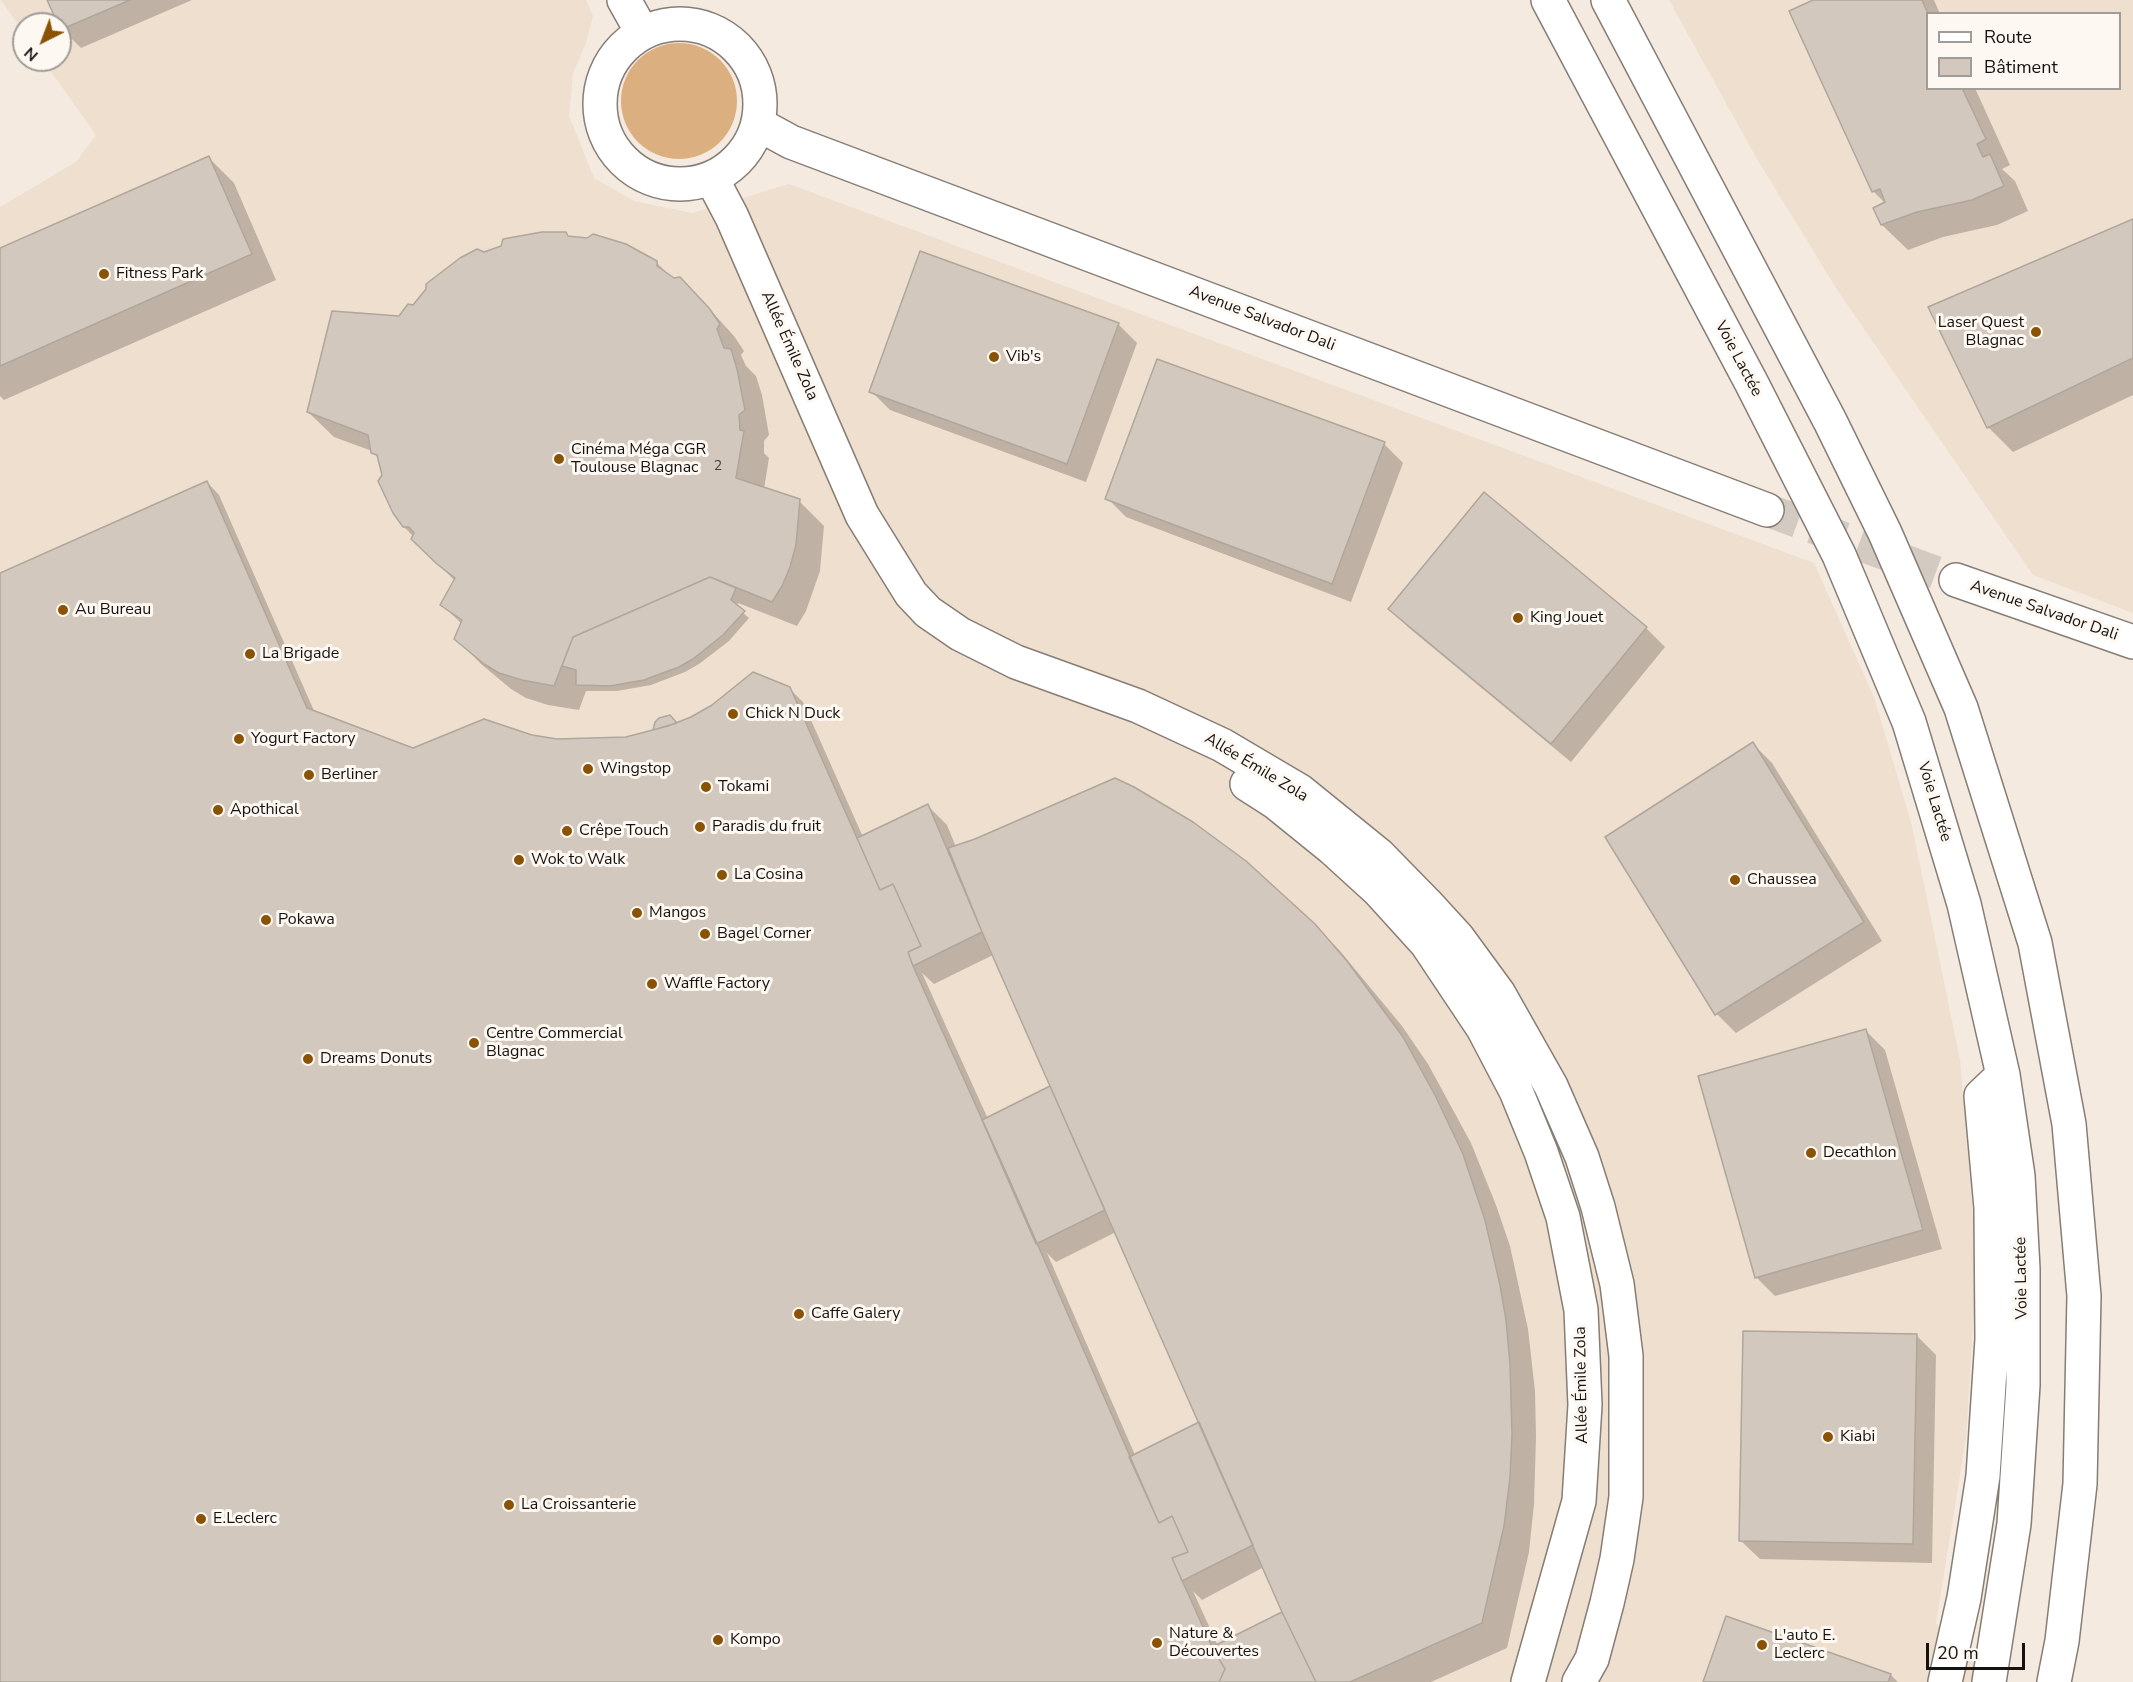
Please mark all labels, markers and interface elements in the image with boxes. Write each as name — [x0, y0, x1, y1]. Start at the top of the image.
north arrow — [12, 12, 72, 72]
legend — [1926, 12, 2121, 90]
text: Route — [1984, 25, 2032, 49]
text: N — [19, 42, 43, 66]
text: Bâtiment — [1984, 55, 2058, 79]
place label: Fitness Park — [116, 264, 203, 284]
marker: Fitness Park — [97, 267, 111, 281]
street label: Avenue Salvador Dali — [1186, 282, 1338, 356]
street label: Allée Émile Zola — [756, 288, 822, 404]
place label: Laser Quest Blagnac — [1938, 313, 2024, 351]
street label: Voie Lactée — [1710, 318, 1766, 400]
marker: Laser Quest Blagnac — [2029, 325, 2043, 339]
place label: Vib's — [1006, 347, 1041, 367]
marker: Vib's — [987, 350, 1001, 364]
place label: Cinéma Méga CGR Toulouse Blagnac — [571, 440, 706, 478]
marker: Cinéma Méga CGR Toulouse Blagnac — [552, 452, 566, 466]
house number: 2 — [714, 459, 722, 475]
street label: Avenue Salvador Dali — [1968, 577, 2120, 645]
place label: Au Bureau — [75, 600, 151, 620]
marker: Au Bureau — [56, 603, 70, 617]
place label: King Jouet — [1530, 608, 1603, 628]
marker: King Jouet — [1511, 611, 1525, 625]
place label: La Brigade — [262, 644, 339, 664]
marker: La Brigade — [243, 647, 257, 661]
place label: Chick N Duck — [745, 704, 840, 724]
marker: Chick N Duck — [726, 707, 740, 721]
place label: Yogurt Factory — [251, 729, 356, 749]
street label: Allée Émile Zola — [1201, 730, 1311, 806]
marker: Yogurt Factory — [232, 732, 246, 746]
place label: Wingstop — [600, 759, 671, 779]
street label: Voie Lactée — [1913, 760, 1955, 844]
marker: Wingstop — [581, 762, 595, 776]
place label: Berliner — [321, 765, 378, 785]
marker: Berliner — [302, 768, 316, 782]
place label: Tokami — [718, 777, 769, 797]
marker: Tokami — [699, 780, 713, 794]
place label: Apothical — [230, 800, 299, 820]
marker: Apothical — [211, 803, 225, 817]
place label: Paradis du fruit — [712, 817, 821, 837]
marker: Paradis du fruit — [693, 820, 707, 834]
place label: Crêpe Touch — [579, 821, 669, 841]
marker: Crêpe Touch — [560, 824, 574, 838]
place label: Wok to Walk — [531, 850, 625, 870]
marker: Wok to Walk — [512, 853, 526, 867]
place label: La Cosina — [734, 865, 803, 885]
marker: La Cosina — [715, 868, 729, 882]
place label: Chaussea — [1747, 870, 1817, 890]
marker: Chaussea — [1728, 873, 1742, 887]
place label: Mangos — [649, 903, 706, 923]
marker: Mangos — [630, 906, 644, 920]
place label: Pokawa — [278, 910, 335, 930]
marker: Pokawa — [259, 913, 273, 927]
place label: Bagel Corner — [717, 924, 811, 944]
marker: Bagel Corner — [698, 927, 712, 941]
place label: Waffle Factory — [664, 974, 770, 994]
marker: Waffle Factory — [645, 977, 659, 991]
place label: Centre Commercial Blagnac — [486, 1024, 623, 1062]
marker: Centre Commercial Blagnac — [467, 1036, 481, 1050]
place label: Dreams Donuts — [320, 1049, 432, 1069]
marker: Dreams Donuts — [301, 1052, 315, 1066]
place label: Decathlon — [1823, 1143, 1897, 1163]
marker: Decathlon — [1804, 1146, 1818, 1160]
street label: Voie Lactée — [2012, 1237, 2032, 1319]
place label: Caffe Galery — [811, 1304, 900, 1324]
marker: Caffe Galery — [792, 1307, 806, 1321]
street label: Allée Émile Zola — [1571, 1326, 1593, 1444]
place label: Kiabi — [1840, 1427, 1875, 1447]
marker: Kiabi — [1821, 1430, 1835, 1444]
place label: La Croissanterie — [521, 1495, 636, 1515]
marker: La Croissanterie — [502, 1498, 516, 1512]
place label: E.Leclerc — [213, 1509, 277, 1529]
marker: E.Leclerc — [194, 1512, 208, 1526]
place label: Nature & Découvertes — [1169, 1624, 1259, 1662]
place label: L'auto E. Leclerc — [1774, 1626, 1835, 1664]
place label: Kompo — [730, 1630, 781, 1650]
scale bar — [1929, 1631, 2028, 1669]
marker: Kompo — [711, 1633, 725, 1647]
marker: Nature & Découvertes — [1150, 1636, 1164, 1650]
marker: L'auto E. Leclerc — [1755, 1638, 1769, 1652]
text: 20 m — [1937, 1641, 1979, 1665]

